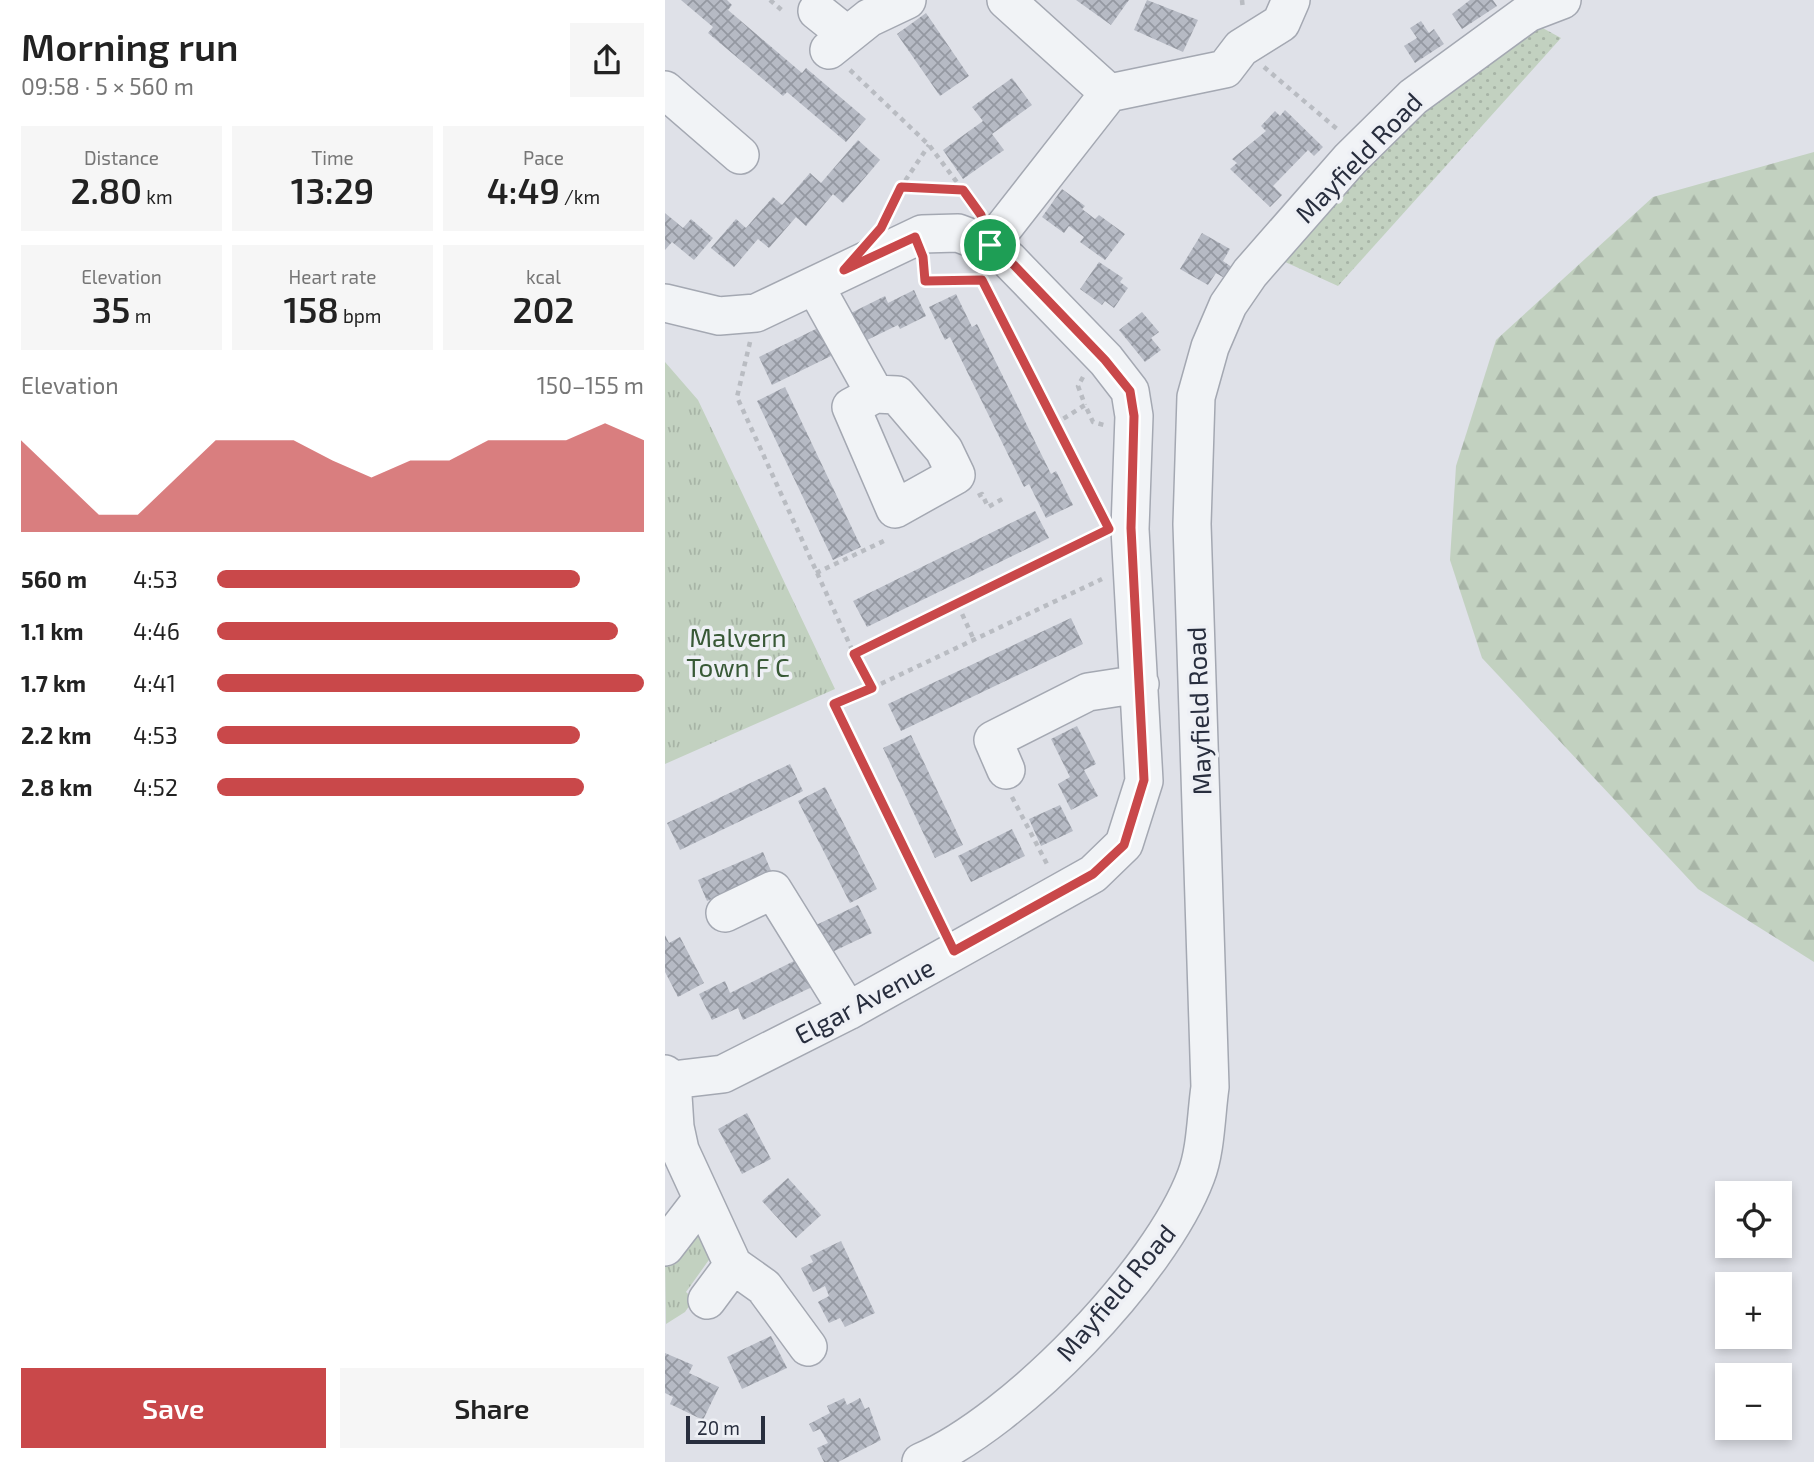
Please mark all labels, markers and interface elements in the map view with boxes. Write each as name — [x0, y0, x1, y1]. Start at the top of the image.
text: Morning run — [21, 23, 239, 69]
button: share — [570, 23, 644, 97]
text: 09:58 · 5 × 560 m — [21, 72, 194, 100]
street label: Mayfield Road — [1288, 85, 1428, 229]
text: Distance — [84, 146, 159, 169]
text: Time — [311, 146, 354, 169]
text: Pace — [523, 146, 564, 169]
text: 2.80 — [70, 169, 142, 211]
text: 13:29 — [291, 169, 374, 211]
text: 4:49 — [487, 169, 560, 211]
text: km — [142, 185, 173, 208]
text: /km — [560, 185, 600, 208]
pin — [960, 215, 1020, 275]
icon: arrive — [971, 226, 1009, 264]
text: Elevation — [81, 265, 162, 288]
text: Heart rate — [289, 265, 376, 288]
text: kcal — [526, 265, 561, 288]
text: 35 — [92, 288, 130, 330]
text: 158 — [284, 288, 339, 330]
text: 202 — [513, 288, 574, 330]
text: m — [130, 304, 151, 327]
text: bpm — [339, 304, 382, 327]
text: Elevation — [21, 371, 119, 399]
text: 150–155 m — [537, 371, 644, 399]
text: 560 m — [21, 565, 87, 593]
text: 4:53 — [133, 565, 178, 593]
text: 1.1 km — [21, 617, 84, 645]
text: 4:46 — [133, 617, 180, 645]
park label: Malvern Town F C — [686, 621, 790, 682]
street label: Mayfield Road — [1180, 626, 1216, 796]
text: 1.7 km — [21, 669, 86, 697]
text: 4:41 — [133, 669, 176, 697]
text: 2.2 km — [21, 721, 91, 749]
text: 4:53 — [133, 721, 178, 749]
text: 2.8 km — [21, 773, 92, 801]
text: 4:52 — [133, 773, 178, 801]
street label: Elgar Avenue — [789, 950, 939, 1050]
map controls — [1715, 1181, 1792, 1440]
button: locate — [1715, 1181, 1792, 1258]
street label: Mayfield Road — [1049, 1217, 1181, 1367]
button: + — [1715, 1272, 1792, 1349]
button: − — [1715, 1363, 1792, 1440]
button: Save — [21, 1368, 326, 1448]
button: Share — [340, 1368, 644, 1448]
scale bar — [686, 1413, 765, 1445]
text: 20 m — [697, 1416, 740, 1439]

